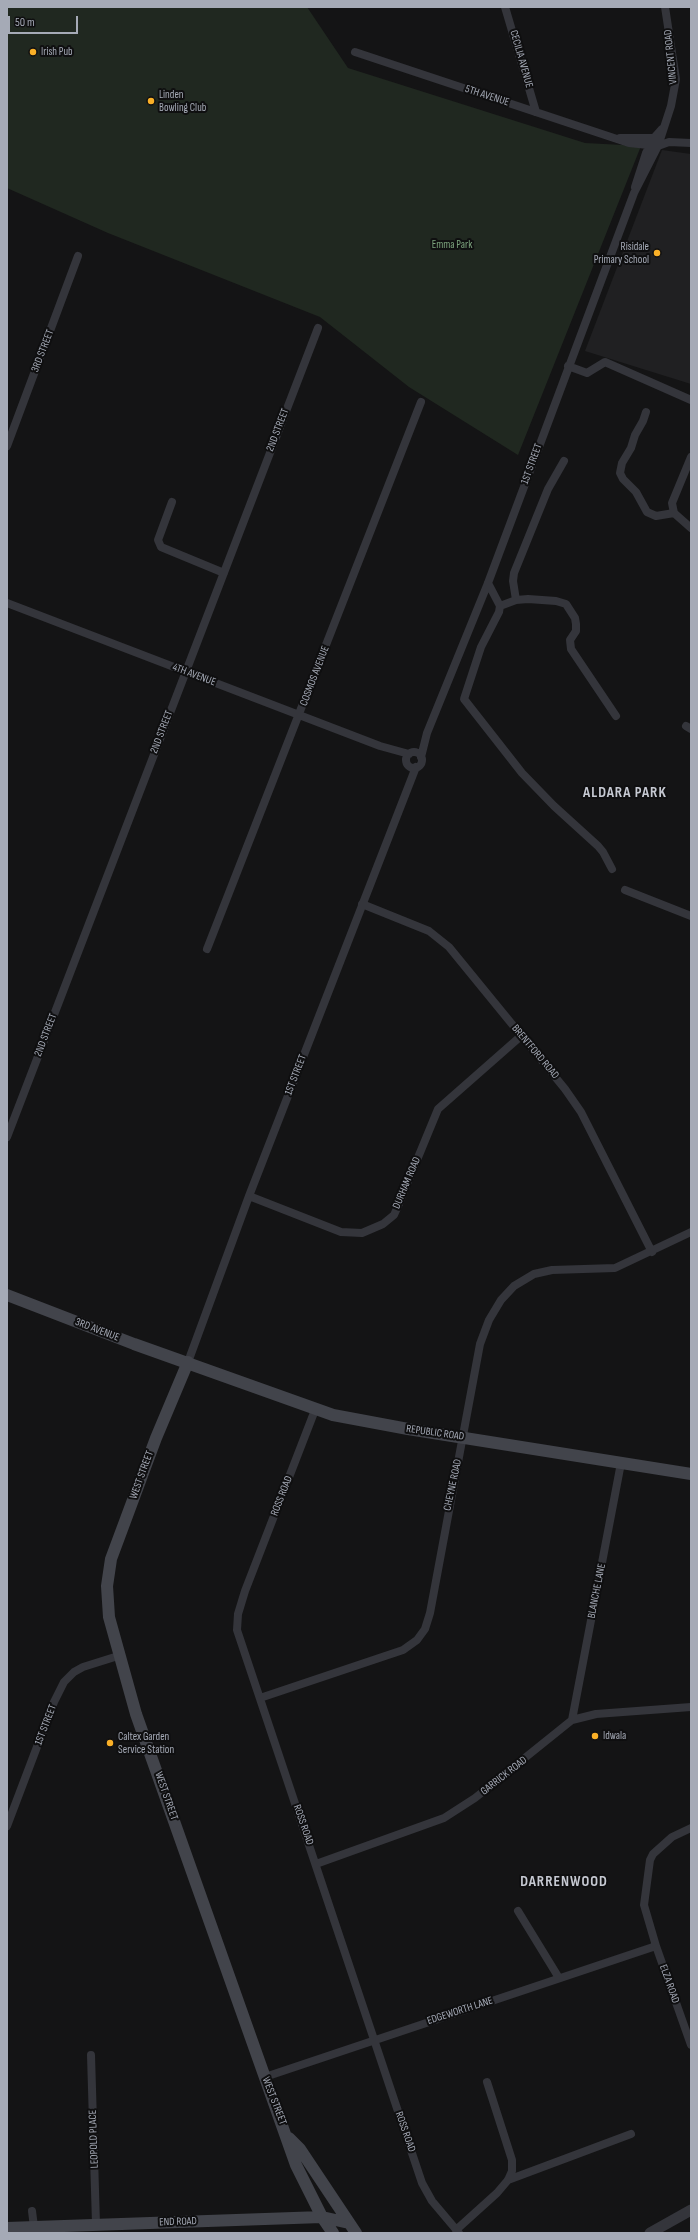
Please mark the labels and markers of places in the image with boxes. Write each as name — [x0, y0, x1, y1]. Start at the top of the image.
place label: Irish Pub — [41, 45, 73, 59]
marker: Irish Pub — [28, 47, 38, 57]
place label: Linden Bowling Club — [159, 88, 206, 114]
marker: Linden Bowling Club — [146, 96, 156, 106]
place label: Risidale Primary School — [594, 240, 649, 266]
marker: Risidale Primary School — [652, 248, 662, 258]
place label: Idwala — [603, 1729, 626, 1743]
place label: Caltex Garden Service Station — [118, 1730, 174, 1756]
marker: Idwala — [590, 1731, 600, 1741]
marker: Caltex Garden Service Station — [105, 1738, 115, 1748]

